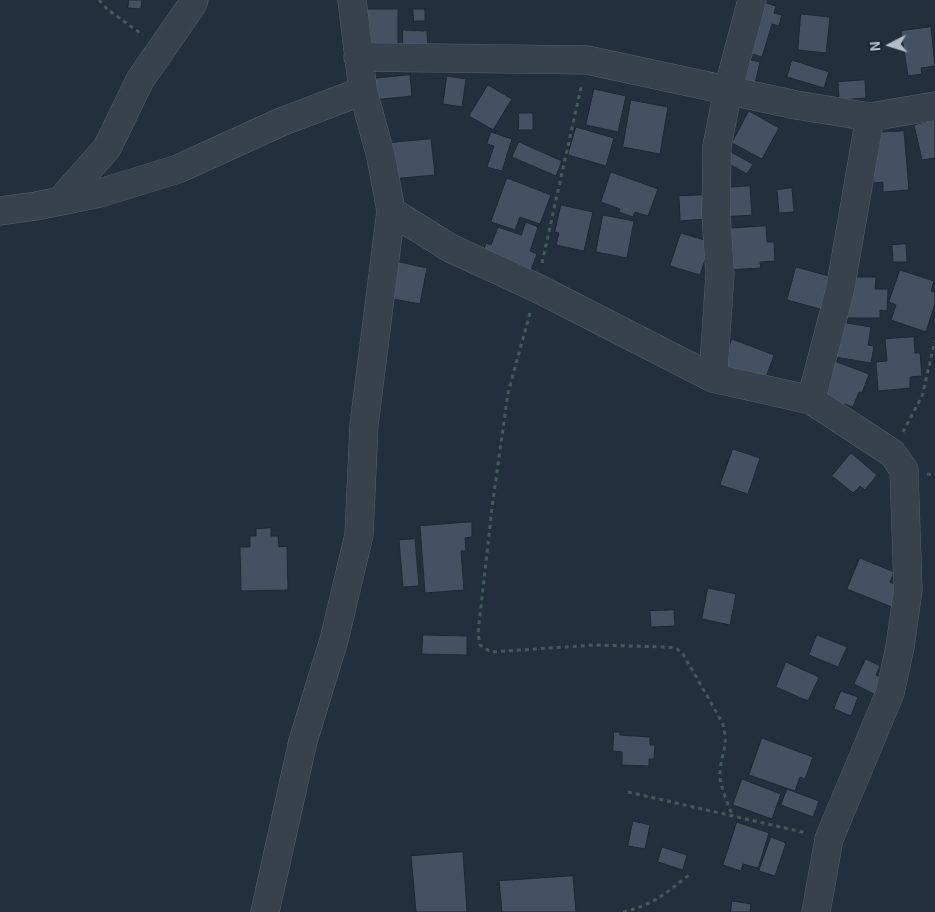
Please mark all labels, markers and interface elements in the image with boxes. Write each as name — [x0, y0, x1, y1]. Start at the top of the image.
north arrow — [865, 20, 915, 70]
text: N — [866, 41, 883, 52]

